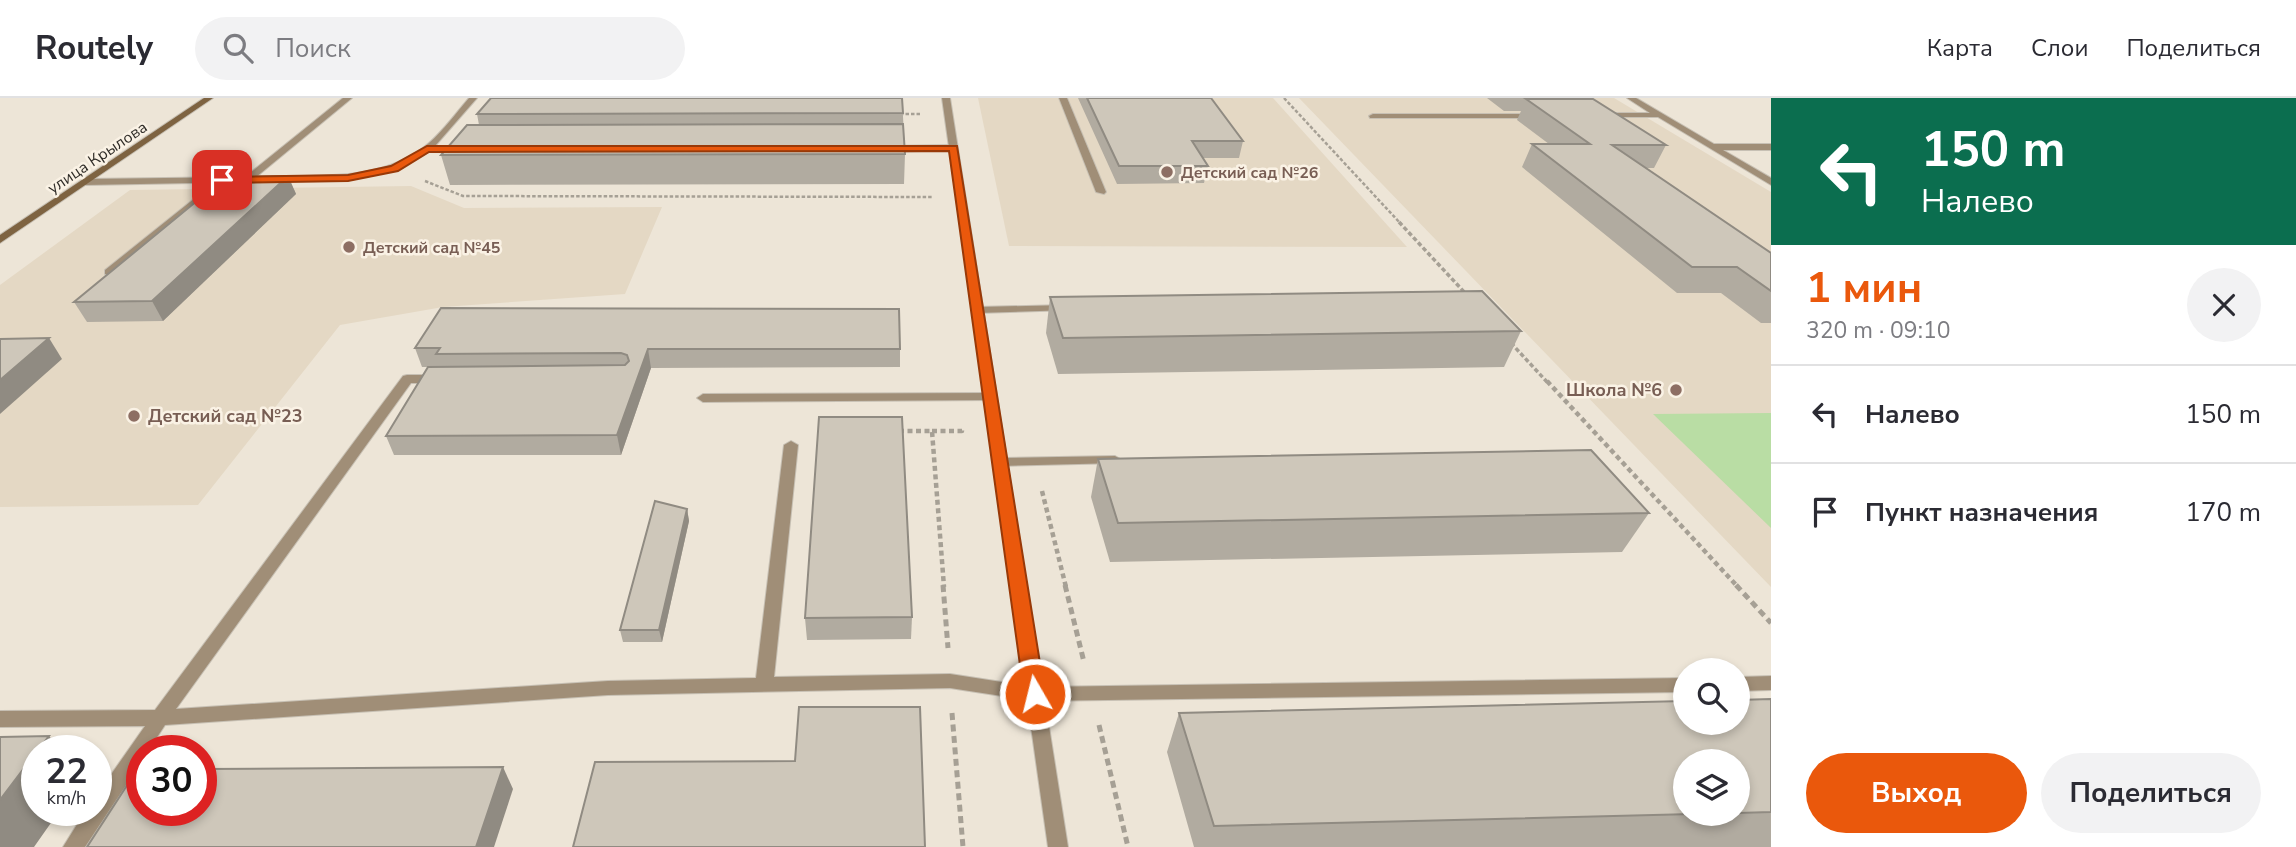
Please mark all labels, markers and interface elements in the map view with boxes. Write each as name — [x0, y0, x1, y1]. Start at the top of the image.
search box — [195, 17, 685, 80]
text: Routely — [35, 26, 153, 71]
icon: search — [219, 29, 257, 67]
text: Поиск — [275, 31, 351, 66]
text: Карта — [1927, 32, 1993, 64]
text: Слои — [2031, 32, 2088, 64]
text: Поделиться — [2126, 32, 2261, 64]
street label: улица Крылова — [43, 116, 152, 199]
text: 150 m — [1921, 116, 2065, 183]
icon: left — [1806, 126, 1897, 217]
pin — [192, 150, 252, 210]
icon: arrive — [203, 161, 241, 199]
place label: Детский сад №26 — [1181, 162, 1318, 184]
marker: Детский сад №26 — [1159, 164, 1175, 180]
text: Налево — [1921, 180, 2034, 223]
place label: Детский сад №45 — [363, 237, 500, 259]
marker: Детский сад №45 — [341, 239, 357, 255]
text: 1 мин — [1806, 260, 1922, 317]
button: close — [2187, 268, 2261, 342]
text: 320 m · 09:10 — [1806, 315, 1951, 346]
place label: Школа №6 — [1566, 378, 1662, 402]
marker: Школа №6 — [1668, 382, 1684, 398]
icon: left — [1806, 395, 1844, 433]
text: Налево — [1865, 397, 1960, 432]
text: 150 m — [2185, 397, 2261, 432]
place label: Детский сад №23 — [148, 404, 303, 428]
marker: Детский сад №23 — [126, 408, 142, 424]
icon: arrive — [1806, 493, 1844, 531]
text: Пункт назначения — [1865, 495, 2098, 530]
text: 170 m — [2185, 495, 2261, 530]
position arrow — [998, 657, 1072, 731]
map controls — [1673, 658, 1750, 826]
button: search — [1673, 658, 1750, 735]
speed limit sign: 30 — [126, 735, 217, 826]
text: 22 — [45, 748, 88, 795]
button: layers — [1673, 749, 1750, 826]
button: Выход — [1806, 753, 2027, 833]
button: Поделиться — [2041, 753, 2261, 833]
text: km/h — [47, 786, 86, 810]

